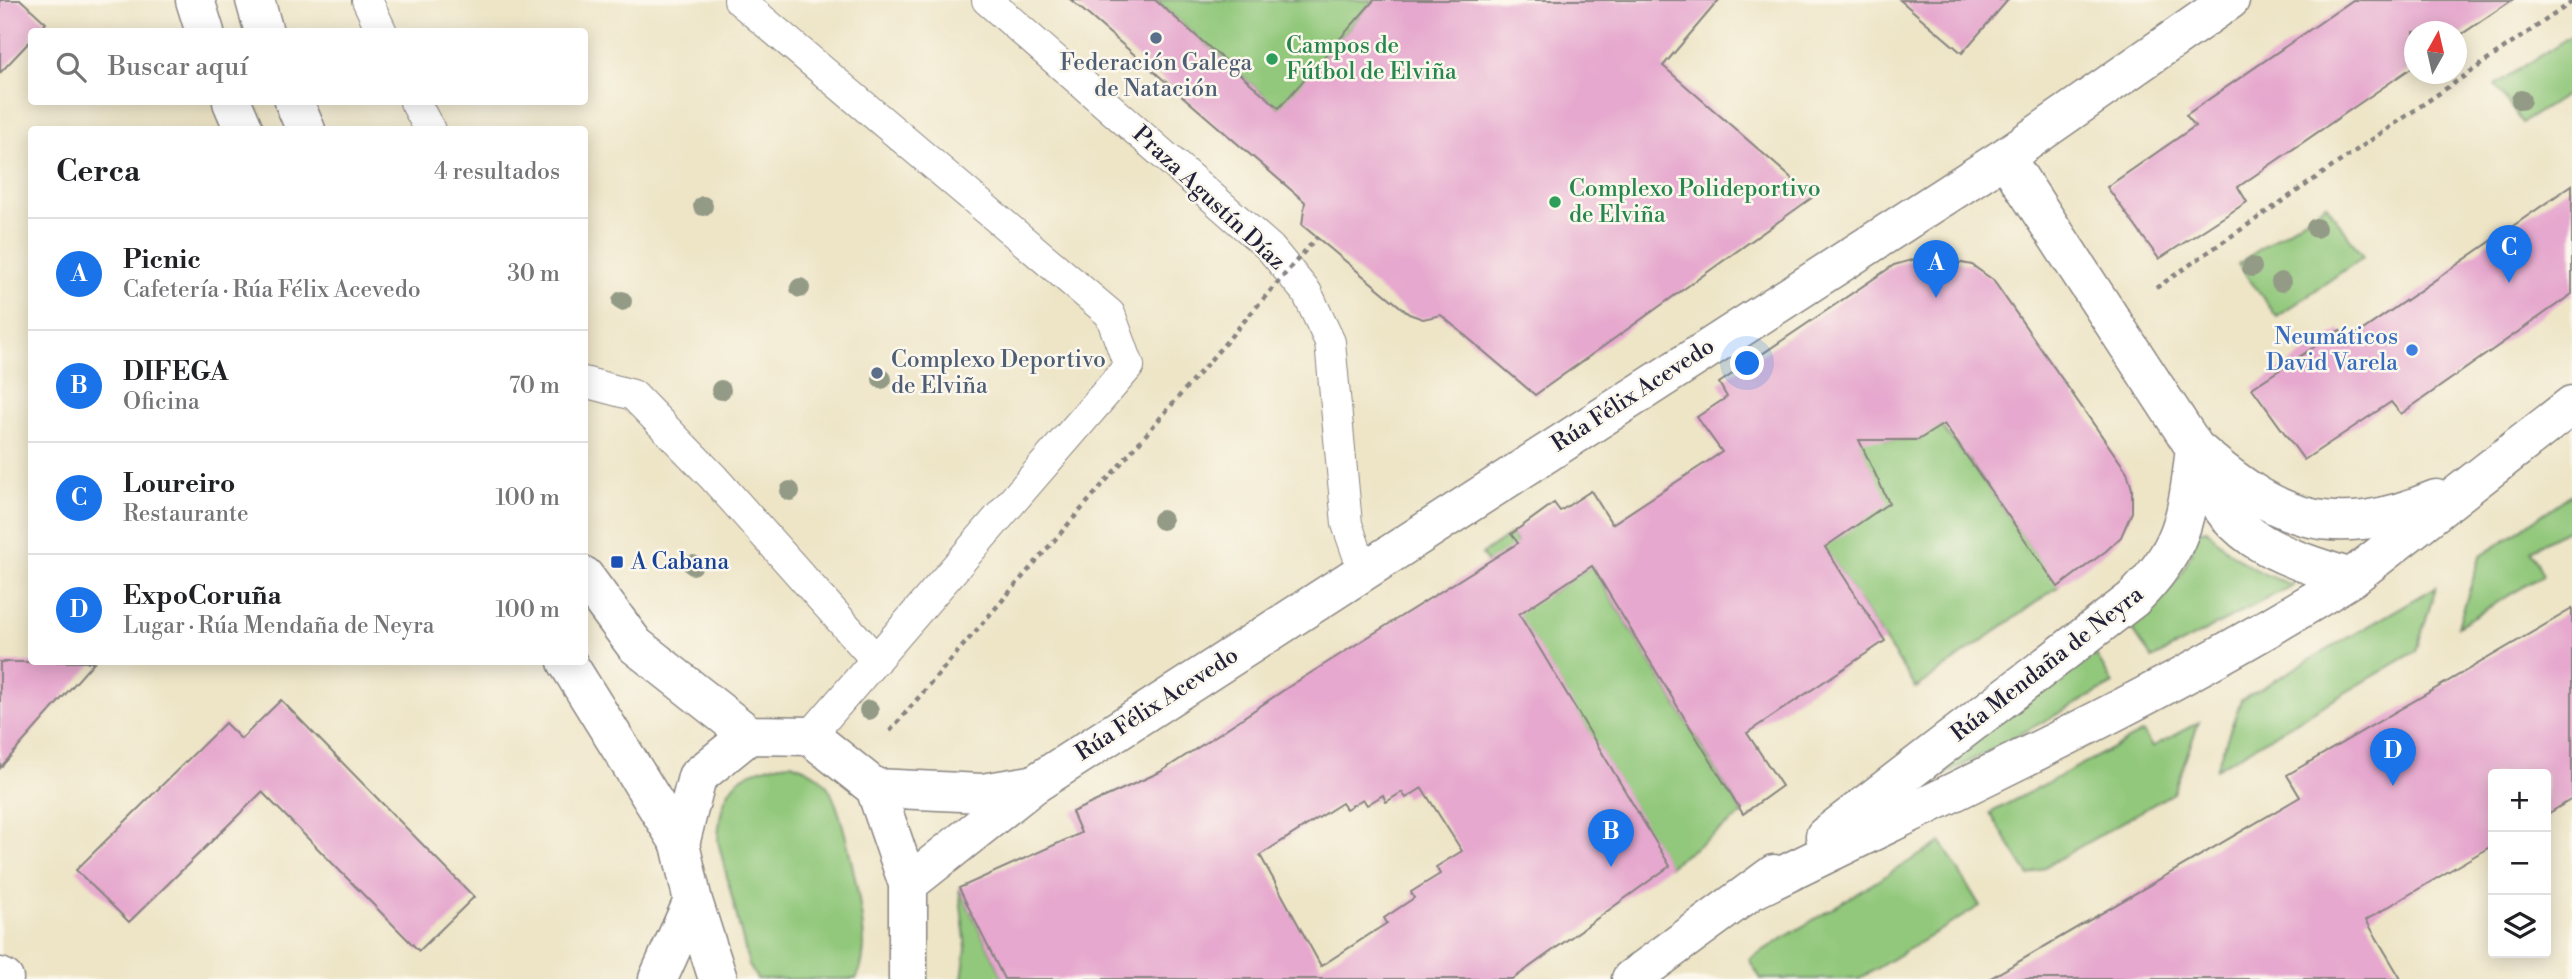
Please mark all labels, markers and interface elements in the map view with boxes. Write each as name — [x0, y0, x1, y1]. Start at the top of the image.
north arrow — [2404, 21, 2467, 84]
search box — [28, 28, 588, 105]
marker: Federación Galega de Natación — [1148, 30, 1164, 46]
place label: Campos de Fútbol de Elviña — [1286, 32, 1457, 86]
icon: search — [52, 48, 90, 86]
place label: Federación Galega de Natación — [1060, 49, 1253, 103]
text: Buscar aquí — [108, 51, 248, 83]
marker: Campos de Fútbol de Elviña — [1264, 51, 1280, 67]
street label: Praza Agustín Díaz — [1127, 120, 1291, 276]
text: Cerca — [56, 153, 140, 191]
text: 4 resultados — [434, 158, 560, 186]
place label: Complexo Polideportivo de Elviña — [1569, 175, 1821, 229]
marker: Complexo Polideportivo de Elviña — [1547, 194, 1563, 210]
pin: C — [2486, 225, 2532, 283]
pin: A — [1913, 240, 1959, 298]
text: Picnic — [123, 244, 201, 276]
text: A — [71, 260, 87, 288]
text: 30 m — [507, 260, 560, 288]
text: Cafetería · Rúa Félix Acevedo — [123, 276, 421, 304]
place label: Neumáticos David Varela — [2266, 323, 2398, 377]
street label: Rúa Félix Acevedo — [1546, 332, 1720, 458]
marker: Neumáticos David Varela — [2404, 342, 2420, 358]
place label: Complexo Deportivo de Elviña — [891, 346, 1106, 400]
your location — [1730, 346, 1764, 380]
text: DIFEGA — [123, 356, 228, 388]
marker: Complexo Deportivo de Elviña — [869, 365, 885, 381]
text: B — [70, 372, 88, 400]
text: 70 m — [509, 372, 560, 400]
text: Oficina — [123, 388, 200, 416]
text: Loureiro — [123, 468, 235, 500]
text: C — [71, 484, 87, 512]
text: 100 m — [495, 484, 560, 512]
text: Restaurante — [123, 500, 249, 528]
place label: A Cabana — [630, 548, 729, 576]
marker: A Cabana — [609, 554, 625, 570]
text: ExpoCoruña — [123, 580, 282, 612]
street label: Rúa Mendaña de Neyra — [1945, 580, 2149, 748]
text: D — [70, 596, 88, 624]
text: 100 m — [495, 596, 560, 624]
text: Lugar · Rúa Mendaña de Neyra — [123, 612, 434, 640]
street label: Rúa Félix Acevedo — [1070, 641, 1244, 767]
pin: D — [2370, 728, 2416, 786]
map controls — [2488, 769, 2551, 958]
button: + — [2488, 769, 2551, 832]
pin: B — [1588, 809, 1634, 867]
button: − — [2488, 832, 2551, 895]
button: layers — [2488, 895, 2551, 958]

